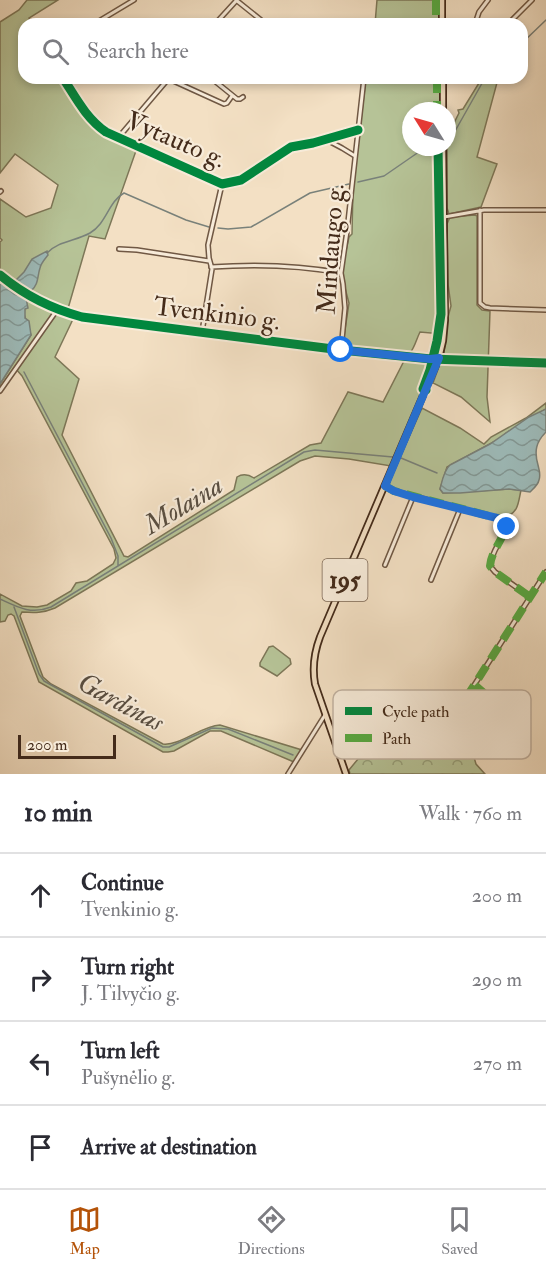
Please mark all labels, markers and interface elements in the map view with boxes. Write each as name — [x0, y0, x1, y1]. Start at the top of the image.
search box — [18, 18, 528, 84]
icon: search — [39, 35, 72, 68]
text: Search here — [87, 37, 189, 65]
north arrow — [402, 102, 456, 156]
street label: Vytauto g. — [121, 105, 230, 175]
street label: Mindaugo g. — [310, 183, 352, 315]
street label: Tvenkinio g. — [152, 290, 282, 338]
route start — [327, 336, 353, 362]
water label: Molaina — [136, 469, 229, 543]
route end — [493, 513, 519, 539]
road number: 195 — [322, 559, 368, 601]
water label: Gardinas — [72, 666, 170, 739]
legend — [333, 690, 531, 759]
text: Cycle path — [382, 702, 450, 723]
text: Path — [382, 729, 412, 749]
scale bar — [18, 732, 116, 760]
text: 200 m — [27, 735, 67, 755]
text: 10 min — [24, 797, 92, 829]
text: Walk · 760 m — [419, 801, 522, 826]
text: Continue — [81, 869, 164, 897]
icon: ahead — [24, 879, 57, 912]
text: 200 m — [472, 883, 522, 908]
text: Tvenkinio g. — [81, 897, 179, 922]
text: Turn right — [81, 953, 174, 981]
icon: right — [24, 963, 57, 996]
text: 290 m — [472, 967, 522, 992]
text: J. Tilvyčio g. — [81, 981, 180, 1006]
text: Turn left — [81, 1037, 160, 1065]
icon: left — [24, 1047, 57, 1080]
text: 270 m — [473, 1051, 522, 1076]
text: Pušynėlio g. — [81, 1065, 175, 1090]
icon: arrive — [24, 1131, 57, 1164]
text: Arrive at destination — [81, 1133, 257, 1161]
tab: Map — [68, 1203, 101, 1259]
tab: Directions — [238, 1203, 305, 1259]
tab: Saved — [441, 1203, 478, 1259]

